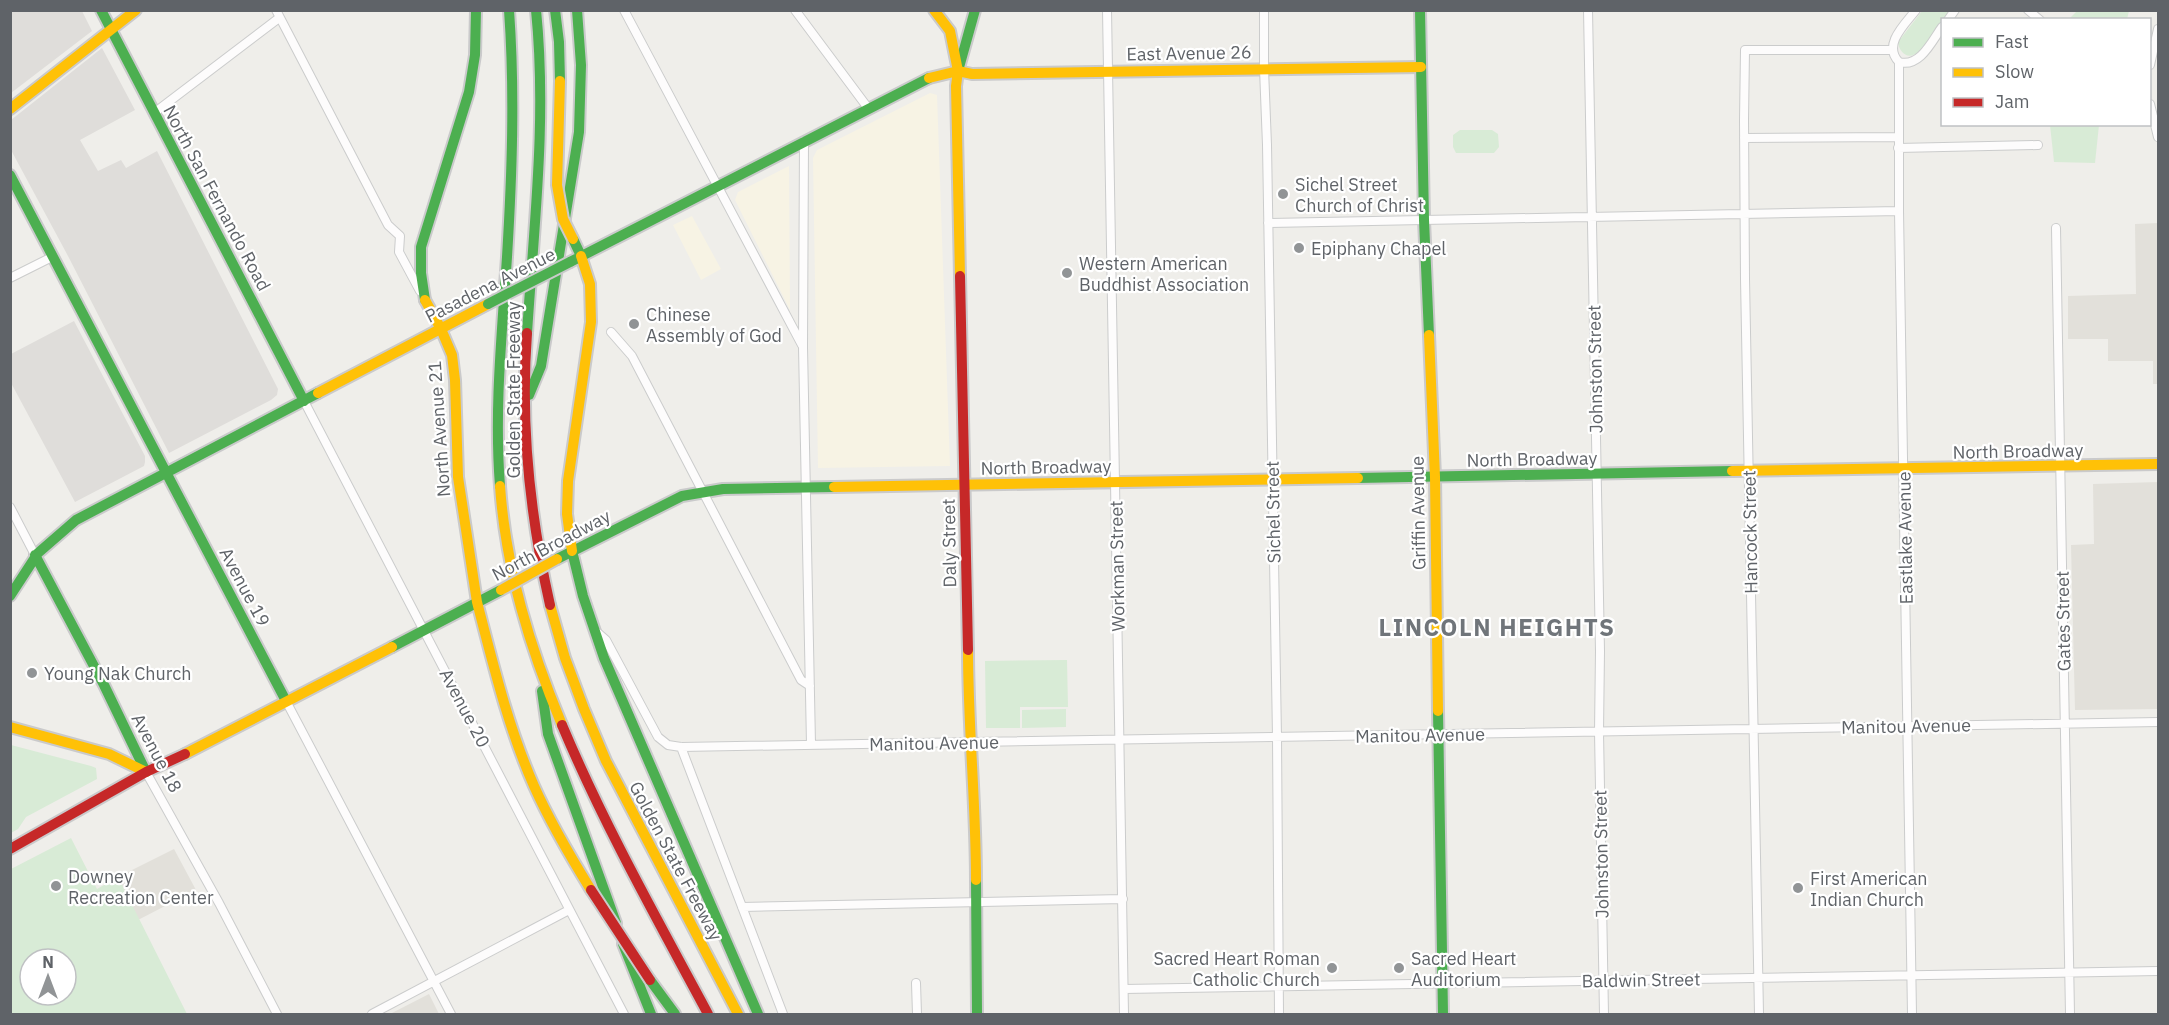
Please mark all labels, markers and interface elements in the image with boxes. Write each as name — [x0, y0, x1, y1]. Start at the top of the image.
legend — [1941, 18, 2151, 126]
text: Fast — [1995, 30, 2029, 53]
street label: East Avenue 26 — [1126, 40, 1252, 66]
text: Slow — [1995, 60, 2034, 83]
text: Jam — [1995, 90, 2030, 113]
street label: North San Fernando Road — [158, 101, 276, 295]
place label: Sichel Street Church of Christ — [1295, 173, 1424, 217]
marker: Sichel Street Church of Christ — [1276, 187, 1290, 201]
place label: Epiphany Chapel — [1311, 237, 1446, 260]
marker: Epiphany Chapel — [1292, 241, 1306, 255]
street label: Pasadena Avenue — [421, 242, 559, 328]
place label: Western American Buddhist Association — [1079, 252, 1249, 296]
marker: Western American Buddhist Association — [1060, 266, 1074, 280]
street label: Golden State Freeway — [502, 301, 525, 479]
place label: Chinese Assembly of God — [646, 303, 782, 347]
street label: Johnston Street — [1582, 305, 1608, 433]
marker: Chinese Assembly of God — [627, 317, 641, 331]
street label: North Avenue 21 — [423, 360, 455, 498]
street label: North Broadway — [1952, 438, 2084, 464]
street label: North Broadway — [1466, 446, 1598, 472]
street label: North Broadway — [980, 454, 1112, 480]
street label: Griffin Avenue — [1406, 456, 1430, 570]
street label: Sichel Street — [1261, 460, 1285, 564]
street label: Hancock Street — [1737, 470, 1763, 594]
street label: Eastlake Avenue — [1892, 471, 1918, 605]
street label: Daly Street — [937, 498, 961, 588]
street label: Workman Street — [1104, 500, 1130, 632]
street label: North Broadway — [488, 504, 614, 586]
street label: Avenue 19 — [215, 544, 275, 630]
street label: Gates Street — [2051, 570, 2075, 672]
district label: LINCOLN HEIGHTS — [1379, 611, 1615, 643]
place label: Young Nak Church — [44, 662, 192, 685]
street label: Avenue 20 — [435, 665, 495, 751]
marker: Young Nak Church — [25, 666, 39, 680]
street label: Avenue 18 — [127, 710, 187, 796]
street label: Manitou Avenue — [1841, 713, 1971, 739]
street label: Manitou Avenue — [1355, 722, 1485, 748]
street label: Manitou Avenue — [869, 730, 999, 756]
street label: Golden State Freeway — [624, 777, 728, 945]
street label: Johnston Street — [1588, 790, 1614, 918]
place label: Downey Recreation Center — [68, 865, 214, 909]
place label: First American Indian Church — [1810, 867, 1928, 911]
marker: Downey Recreation Center — [49, 879, 63, 893]
marker: First American Indian Church — [1791, 881, 1805, 895]
north arrow — [18, 947, 78, 1007]
place label: Sacred Heart Roman Catholic Church — [1153, 947, 1320, 991]
place label: Sacred Heart Auditorium — [1411, 947, 1516, 991]
text: N — [42, 952, 54, 972]
marker: Sacred Heart Roman Catholic Church — [1325, 961, 1339, 975]
marker: Sacred Heart Auditorium — [1392, 961, 1406, 975]
street label: Baldwin Street — [1581, 967, 1701, 993]

